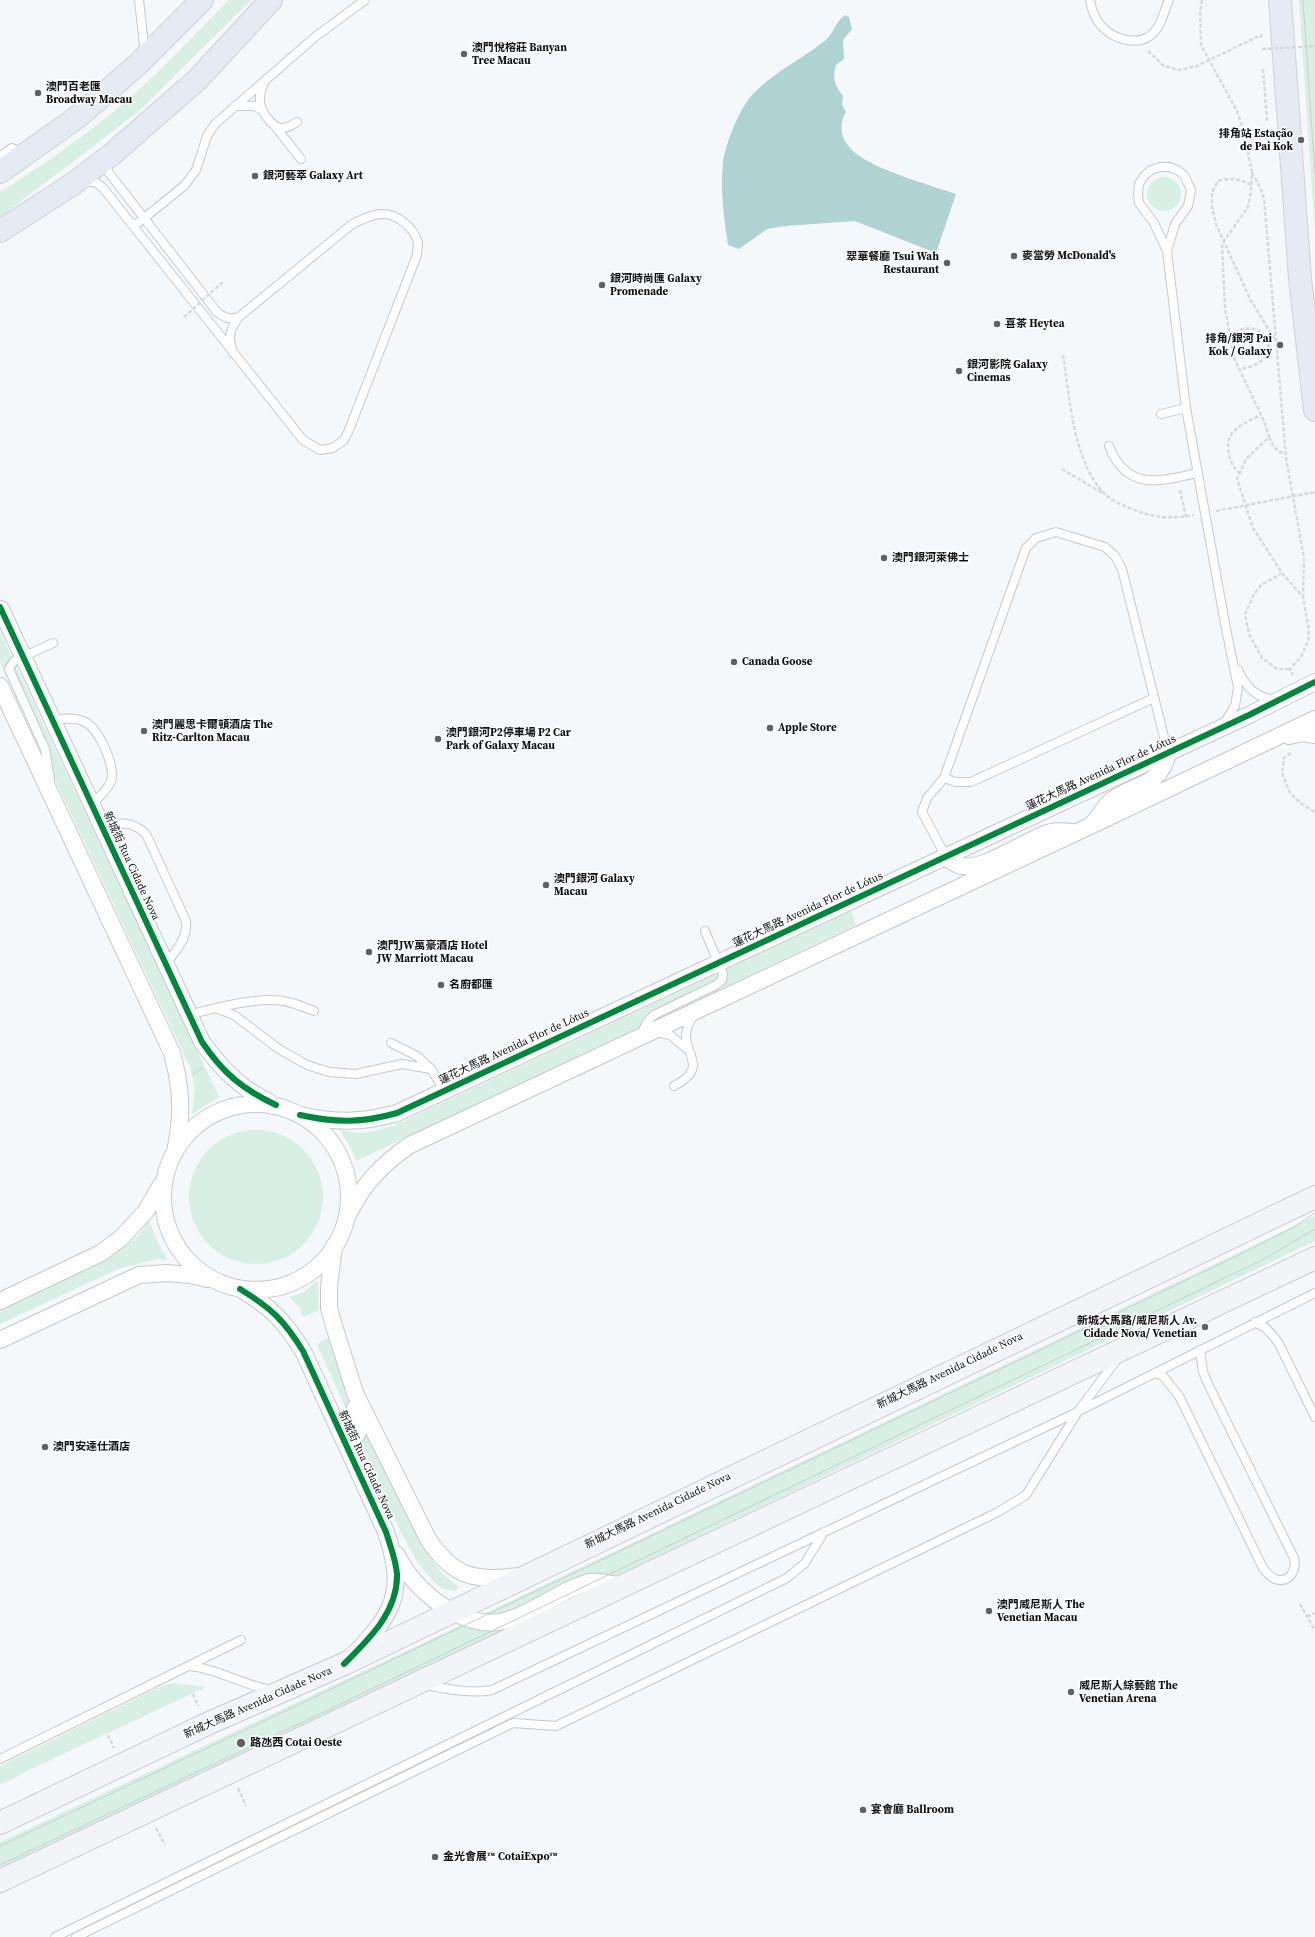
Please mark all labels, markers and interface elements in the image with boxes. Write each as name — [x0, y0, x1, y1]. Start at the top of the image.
place label: 澳門悅榕莊 Banyan Tree Macau — [472, 41, 567, 67]
marker: 澳門悅榕莊 Banyan Tree Macau — [459, 49, 469, 59]
place label: 澳門百老匯 Broadway Macau — [46, 80, 132, 106]
marker: 澳門百老匯 Broadway Macau — [33, 88, 43, 98]
place label: 排角站 Estação de Pai Kok — [1219, 127, 1293, 153]
marker: 排角站 Estação de Pai Kok — [1296, 135, 1306, 145]
place label: 銀河藝萃 Galaxy Art — [263, 169, 363, 183]
marker: 銀河藝萃 Galaxy Art — [250, 171, 260, 181]
place label: 麥當勞 McDonald's — [1022, 249, 1116, 263]
place label: 翠華餐廳 Tsui Wah Restaurant — [846, 250, 939, 276]
marker: 麥當勞 McDonald's — [1009, 251, 1019, 261]
marker: 翠華餐廳 Tsui Wah Restaurant — [942, 258, 952, 268]
place label: 銀河時尚匯 Galaxy Promenade — [610, 272, 702, 298]
marker: 銀河時尚匯 Galaxy Promenade — [597, 280, 607, 290]
place label: 喜茶 Heytea — [1005, 317, 1064, 331]
marker: 喜茶 Heytea — [992, 319, 1002, 329]
place label: 排角/銀河 Pai Kok / Galaxy — [1205, 332, 1272, 358]
marker: 排角/銀河 Pai Kok / Galaxy — [1275, 340, 1285, 350]
place label: 銀河影院 Galaxy Cinemas — [967, 358, 1048, 384]
marker: 銀河影院 Galaxy Cinemas — [954, 366, 964, 376]
place label: 澳門銀河萊佛士 — [892, 551, 969, 565]
marker: 澳門銀河萊佛士 — [879, 553, 889, 563]
place label: Canada Goose — [742, 655, 812, 669]
marker: Canada Goose — [729, 657, 739, 667]
place label: 澳門麗思卡爾頓酒店 The Ritz-Carlton Macau — [152, 718, 273, 744]
place label: Apple Store — [778, 721, 837, 735]
marker: Apple Store — [765, 723, 775, 733]
marker: 澳門麗思卡爾頓酒店 The Ritz-Carlton Macau — [139, 726, 149, 736]
place label: 澳門銀河P2停車場 P2 Car Park of Galaxy Macau — [446, 726, 571, 752]
street label: 蓮花大馬路 Avenida Flor de Lótus — [1024, 732, 1178, 814]
marker: 澳門銀河P2停車場 P2 Car Park of Galaxy Macau — [433, 734, 443, 744]
street label: 新城街 Rua Cidade Nova — [100, 810, 162, 922]
street label: 蓮花大馬路 Avenida Flor de Lótus — [731, 869, 885, 951]
place label: 澳門銀河 Galaxy Macau — [554, 872, 635, 898]
marker: 澳門銀河 Galaxy Macau — [541, 880, 551, 890]
place label: 澳門JW萬豪酒店 Hotel JW Marriott Macau — [377, 939, 488, 965]
marker: 澳門JW萬豪酒店 Hotel JW Marriott Macau — [364, 947, 374, 957]
place label: 名廚都匯 — [449, 978, 493, 992]
marker: 名廚都匯 — [436, 980, 446, 990]
street label: 蓮花大馬路 Avenida Flor de Lótus — [437, 1006, 591, 1088]
place label: 新城大馬路/威尼斯人 Av. Cidade Nova/ Venetian — [1077, 1314, 1197, 1340]
marker: 新城大馬路/威尼斯人 Av. Cidade Nova/ Venetian — [1200, 1322, 1210, 1332]
street label: 新城大馬路 Avenida Cidade Nova — [875, 1330, 1025, 1412]
street label: 新城街 Rua Cidade Nova — [335, 1409, 397, 1521]
place label: 澳門安達仕酒店 — [53, 1440, 130, 1454]
marker: 澳門安達仕酒店 — [40, 1442, 50, 1452]
street label: 新城大馬路 Avenida Cidade Nova — [583, 1470, 733, 1552]
place label: 澳門威尼斯人 The Venetian Macau — [997, 1598, 1085, 1624]
marker: 澳門威尼斯人 The Venetian Macau — [984, 1606, 994, 1616]
street label: 新城大馬路 Avenida Cidade Nova — [182, 1664, 334, 1742]
place label: 威尼斯人綜藝館 The Venetian Arena — [1079, 1679, 1178, 1705]
marker: 威尼斯人綜藝館 The Venetian Arena — [1066, 1687, 1076, 1697]
place label: 路氹西 Cotai Oeste — [250, 1736, 342, 1750]
marker: 路氹西 Cotai Oeste — [235, 1737, 247, 1749]
place label: 宴會廳 Ballroom — [871, 1803, 954, 1817]
marker: 宴會廳 Ballroom — [858, 1805, 868, 1815]
place label: 金光會展™ CotaiExpo™ — [443, 1850, 558, 1864]
marker: 金光會展™ CotaiExpo™ — [430, 1852, 440, 1862]

